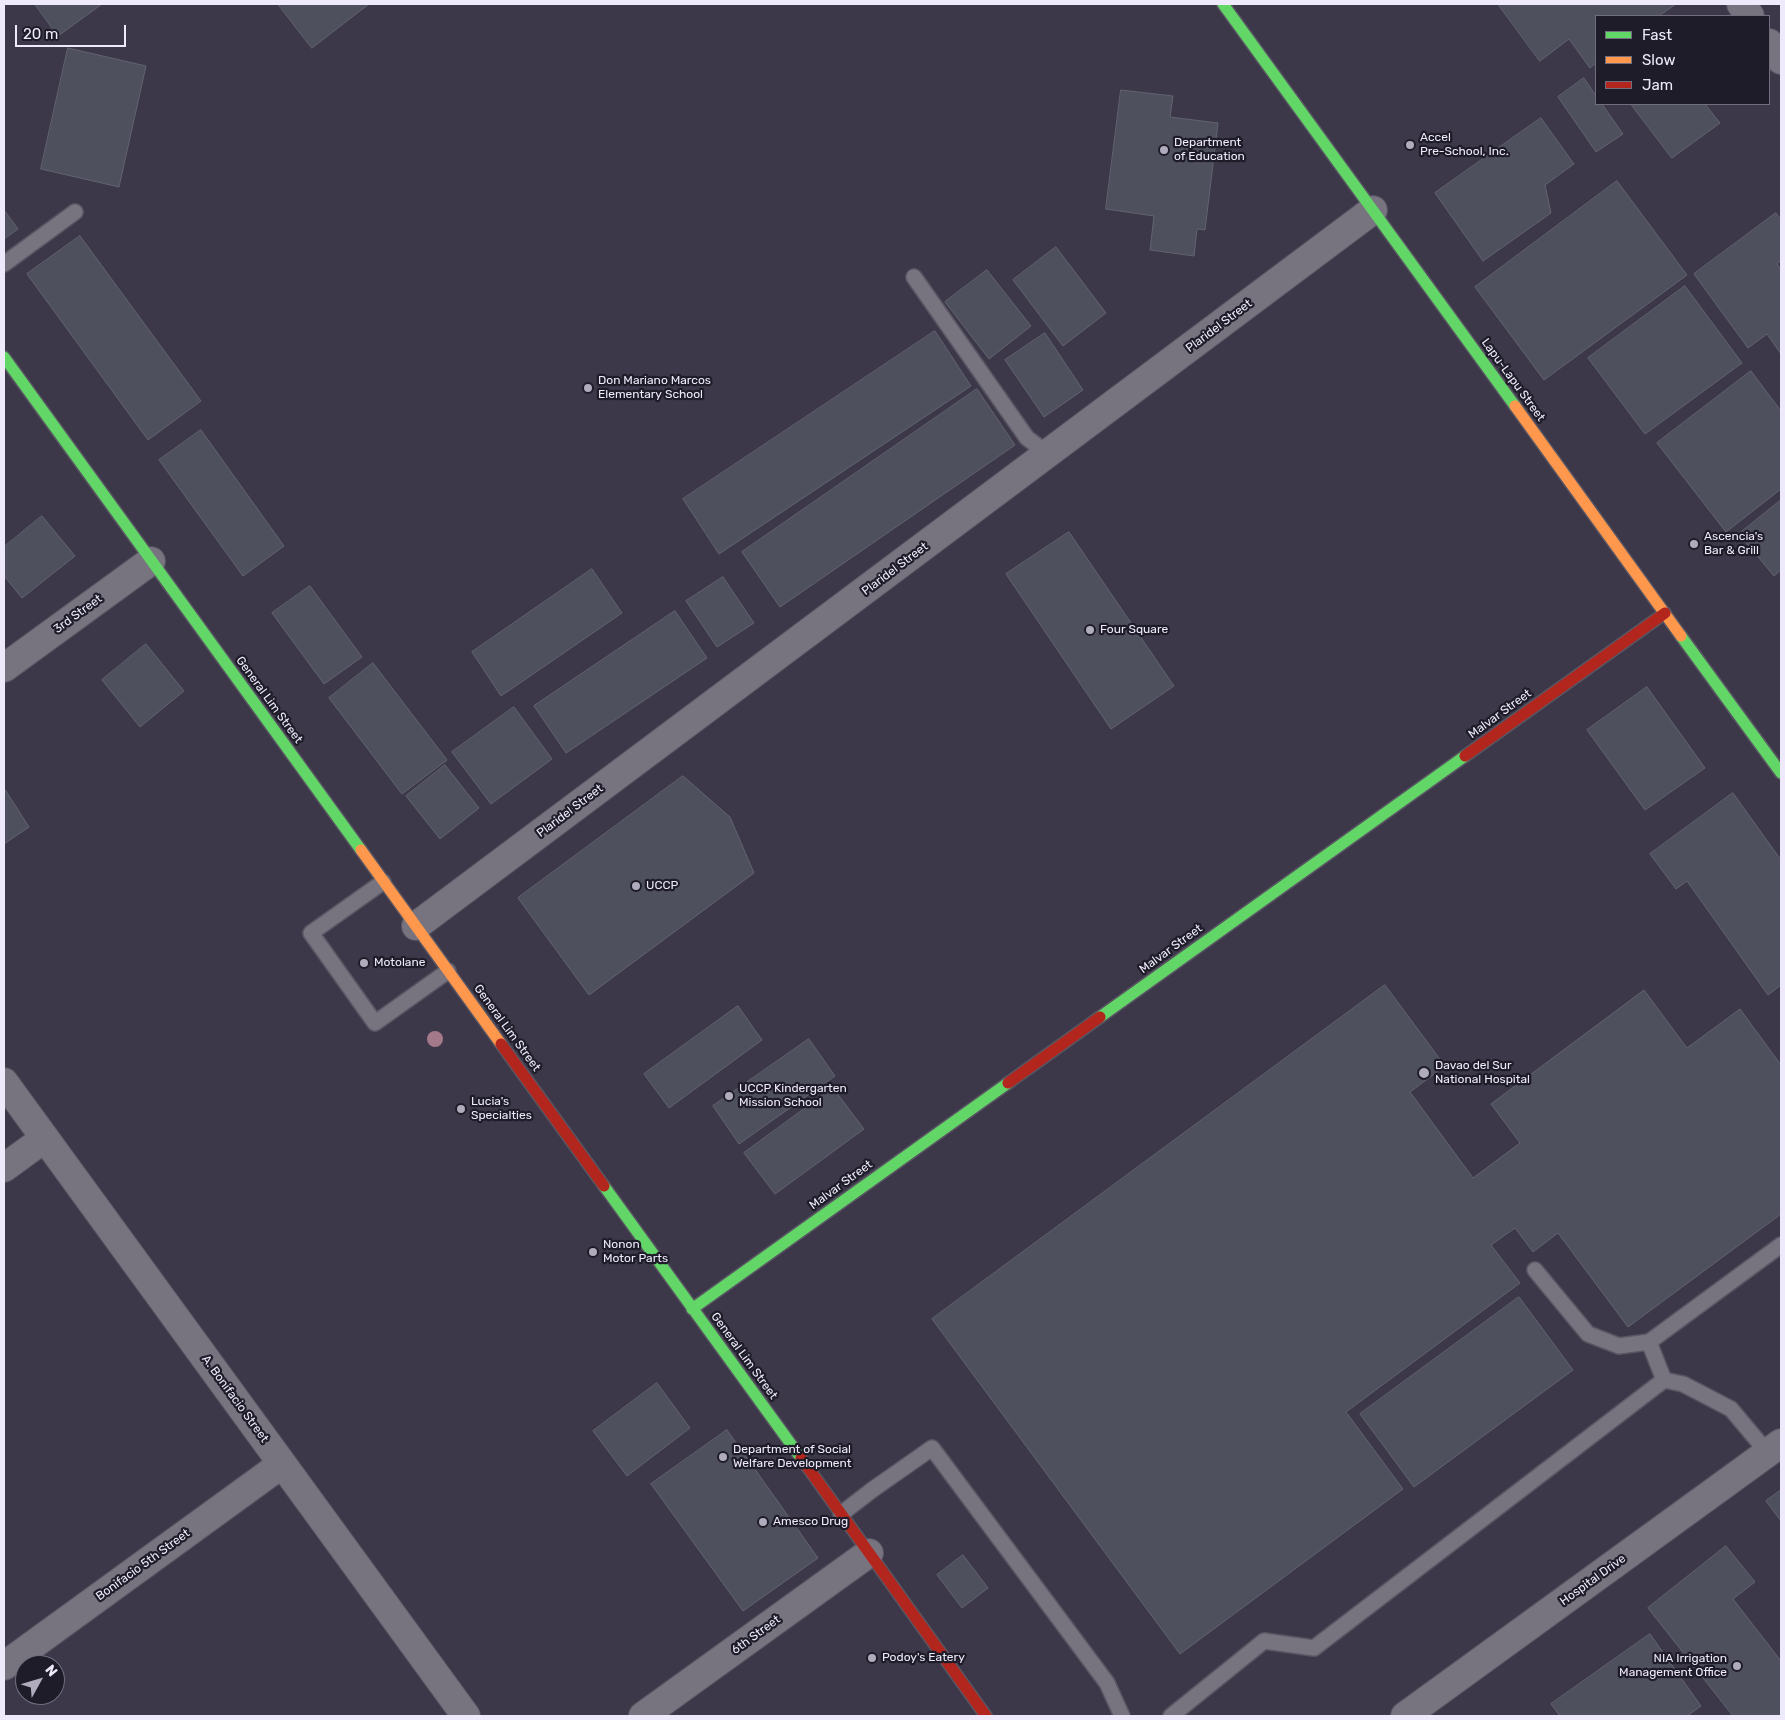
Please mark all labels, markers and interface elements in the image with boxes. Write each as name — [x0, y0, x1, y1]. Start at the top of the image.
scale bar — [18, 15, 129, 47]
legend — [1595, 15, 1770, 105]
text: 20 m — [23, 25, 58, 43]
text: Fast — [1642, 26, 1672, 44]
text: Slow — [1642, 51, 1675, 69]
text: Jam — [1642, 76, 1673, 94]
place label: Accel Pre-School, Inc. — [1420, 131, 1509, 159]
place label: Department of Education — [1174, 136, 1245, 164]
marker: Accel Pre-School, Inc. — [1404, 139, 1416, 151]
marker: Department of Education — [1158, 144, 1170, 156]
street label: Plaridel Street — [1183, 296, 1255, 356]
street label: Lapu-Lapu Street — [1478, 336, 1548, 424]
place label: Don Mariano Marcos Elementary School — [598, 374, 711, 402]
marker: Don Mariano Marcos Elementary School — [582, 382, 594, 394]
place label: Ascencia's Bar & Grill — [1704, 530, 1763, 558]
marker: Ascencia's Bar & Grill — [1688, 538, 1700, 550]
street label: Plaridel Street — [859, 539, 931, 599]
street label: 3rd Street — [51, 592, 105, 636]
place label: Four Square — [1100, 623, 1168, 637]
marker: Four Square — [1084, 624, 1096, 636]
street label: General Lim Street — [233, 654, 305, 746]
street label: Malvar Street — [1466, 686, 1534, 742]
street label: Plaridel Street — [534, 781, 606, 841]
place label: UCCP — [646, 879, 678, 893]
marker: UCCP — [630, 880, 642, 892]
street label: Malvar Street — [1137, 921, 1205, 977]
place label: Motolane — [374, 956, 425, 970]
marker: Motolane — [358, 957, 370, 969]
street label: General Lim Street — [471, 982, 543, 1074]
place label: Davao del Sur National Hospital — [1435, 1059, 1530, 1087]
marker: Davao del Sur National Hospital — [1417, 1066, 1431, 1080]
place label: UCCP Kindergarten Mission School — [739, 1082, 847, 1110]
marker: UCCP Kindergarten Mission School — [723, 1090, 735, 1102]
place label: Lucia's Specialties — [471, 1095, 532, 1123]
marker: Lucia's Specialties — [455, 1103, 467, 1115]
street label: Malvar Street — [807, 1157, 875, 1213]
place label: Nonon Motor Parts — [603, 1238, 668, 1266]
marker: Nonon Motor Parts — [587, 1246, 599, 1258]
street label: General Lim Street — [708, 1310, 780, 1402]
street label: A. Bonifacio Street — [199, 1353, 271, 1445]
place label: Department of Social Welfare Development — [733, 1443, 851, 1471]
marker: Department of Social Welfare Development — [717, 1451, 729, 1463]
place label: Amesco Drug — [773, 1515, 848, 1529]
marker: Amesco Drug — [757, 1516, 769, 1528]
street label: Bonifacio 5th Street — [93, 1526, 193, 1604]
street label: Hospital Drive — [1557, 1551, 1629, 1609]
street label: 6th Street — [729, 1612, 783, 1658]
place label: Podoy's Eatery — [882, 1651, 965, 1665]
marker: Podoy's Eatery — [866, 1652, 878, 1664]
place label: NIA Irrigation Management Office — [1619, 1652, 1727, 1680]
north arrow — [15, 1655, 65, 1705]
marker: NIA Irrigation Management Office — [1731, 1660, 1743, 1672]
text: N — [41, 1662, 61, 1680]

